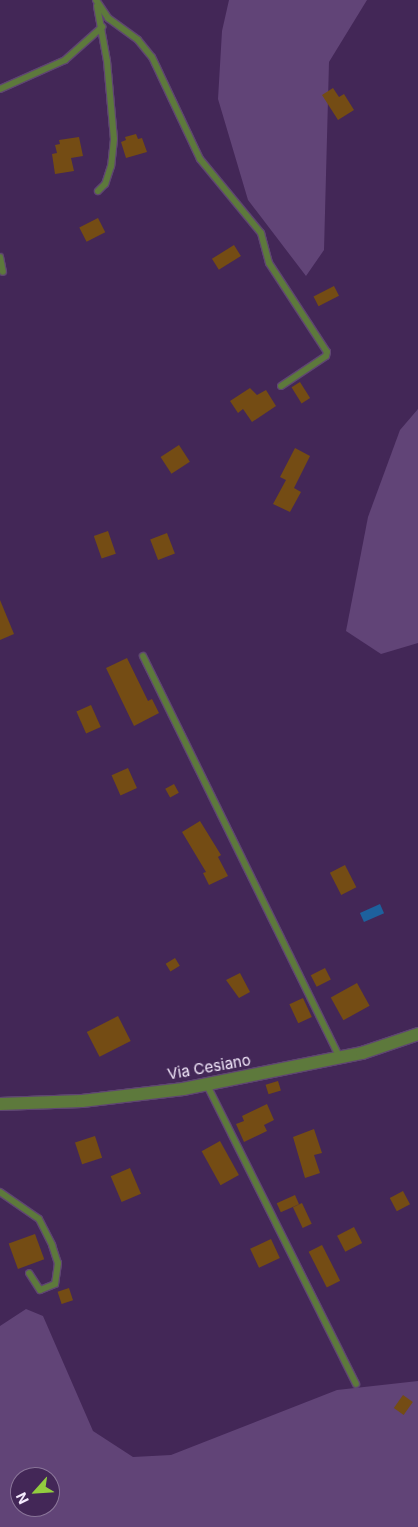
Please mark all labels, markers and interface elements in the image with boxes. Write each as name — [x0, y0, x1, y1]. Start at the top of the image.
street label: Via Cesiano — [166, 1051, 252, 1083]
north arrow — [10, 1467, 60, 1517]
text: N — [12, 1490, 32, 1507]

